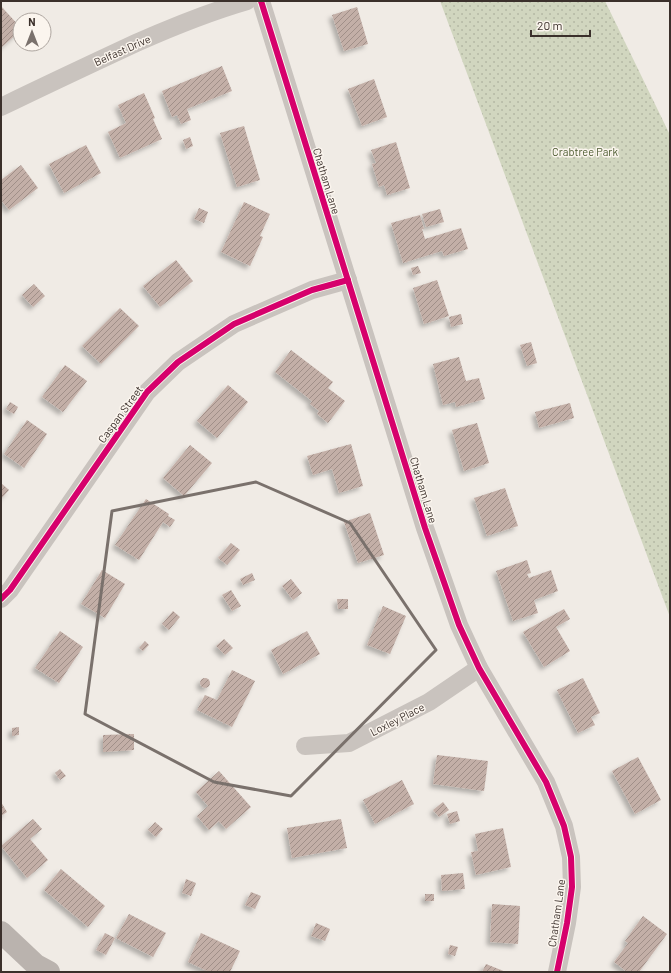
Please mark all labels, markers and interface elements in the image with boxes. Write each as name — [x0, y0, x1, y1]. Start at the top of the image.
north arrow — [12, 12, 52, 52]
scale bar — [531, 12, 590, 38]
text: N — [28, 15, 36, 28]
text: 20 m — [537, 18, 563, 32]
street label: Belfast Drive — [92, 32, 152, 68]
park label: Crabtree Park — [552, 145, 618, 158]
street label: Chatham Lane — [311, 146, 343, 216]
street label: Caspan Street — [95, 383, 145, 445]
street label: Chatham Lane — [408, 455, 440, 525]
street label: Loxley Place — [368, 700, 426, 738]
street label: Chatham Lane — [545, 878, 567, 948]

